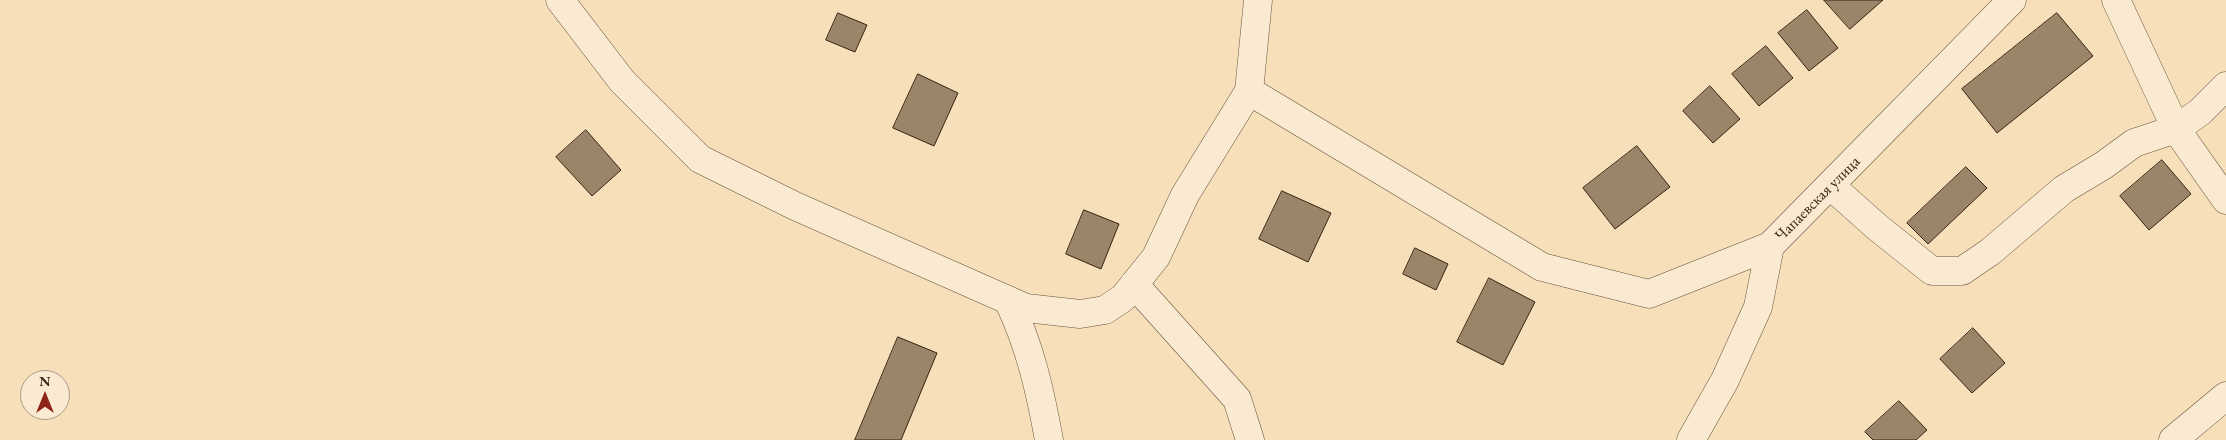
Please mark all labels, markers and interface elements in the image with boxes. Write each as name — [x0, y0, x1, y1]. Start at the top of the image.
street label: Чапаевская улица — [1771, 152, 1865, 246]
north arrow — [20, 370, 70, 420]
text: N — [39, 372, 51, 390]

